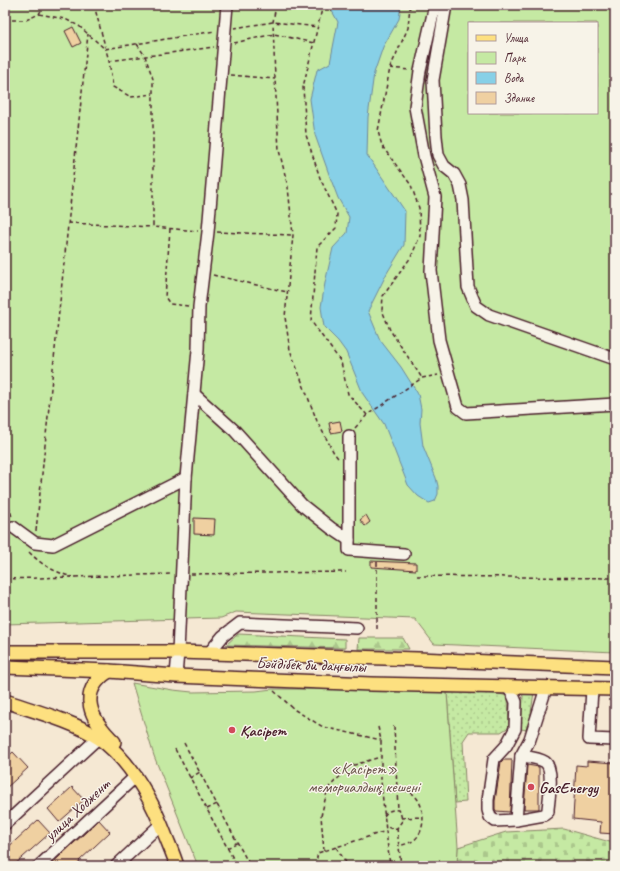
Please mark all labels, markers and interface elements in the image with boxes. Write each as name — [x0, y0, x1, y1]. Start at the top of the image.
legend — [468, 22, 598, 114]
text: Улица — [504, 30, 529, 46]
text: Парк — [504, 50, 527, 66]
text: Вода — [504, 70, 525, 86]
text: Здание — [504, 90, 535, 106]
street label: Бәйдібек би даңғылы — [256, 653, 367, 677]
place label: Қасірет — [240, 721, 288, 741]
marker: Қасірет — [227, 725, 237, 735]
park label: «Қасірет» мемориалдық кешені — [308, 759, 422, 797]
street label: улица Ходжент — [40, 773, 116, 846]
place label: GasEnergy — [539, 778, 599, 798]
marker: GasEnergy — [526, 782, 536, 792]

